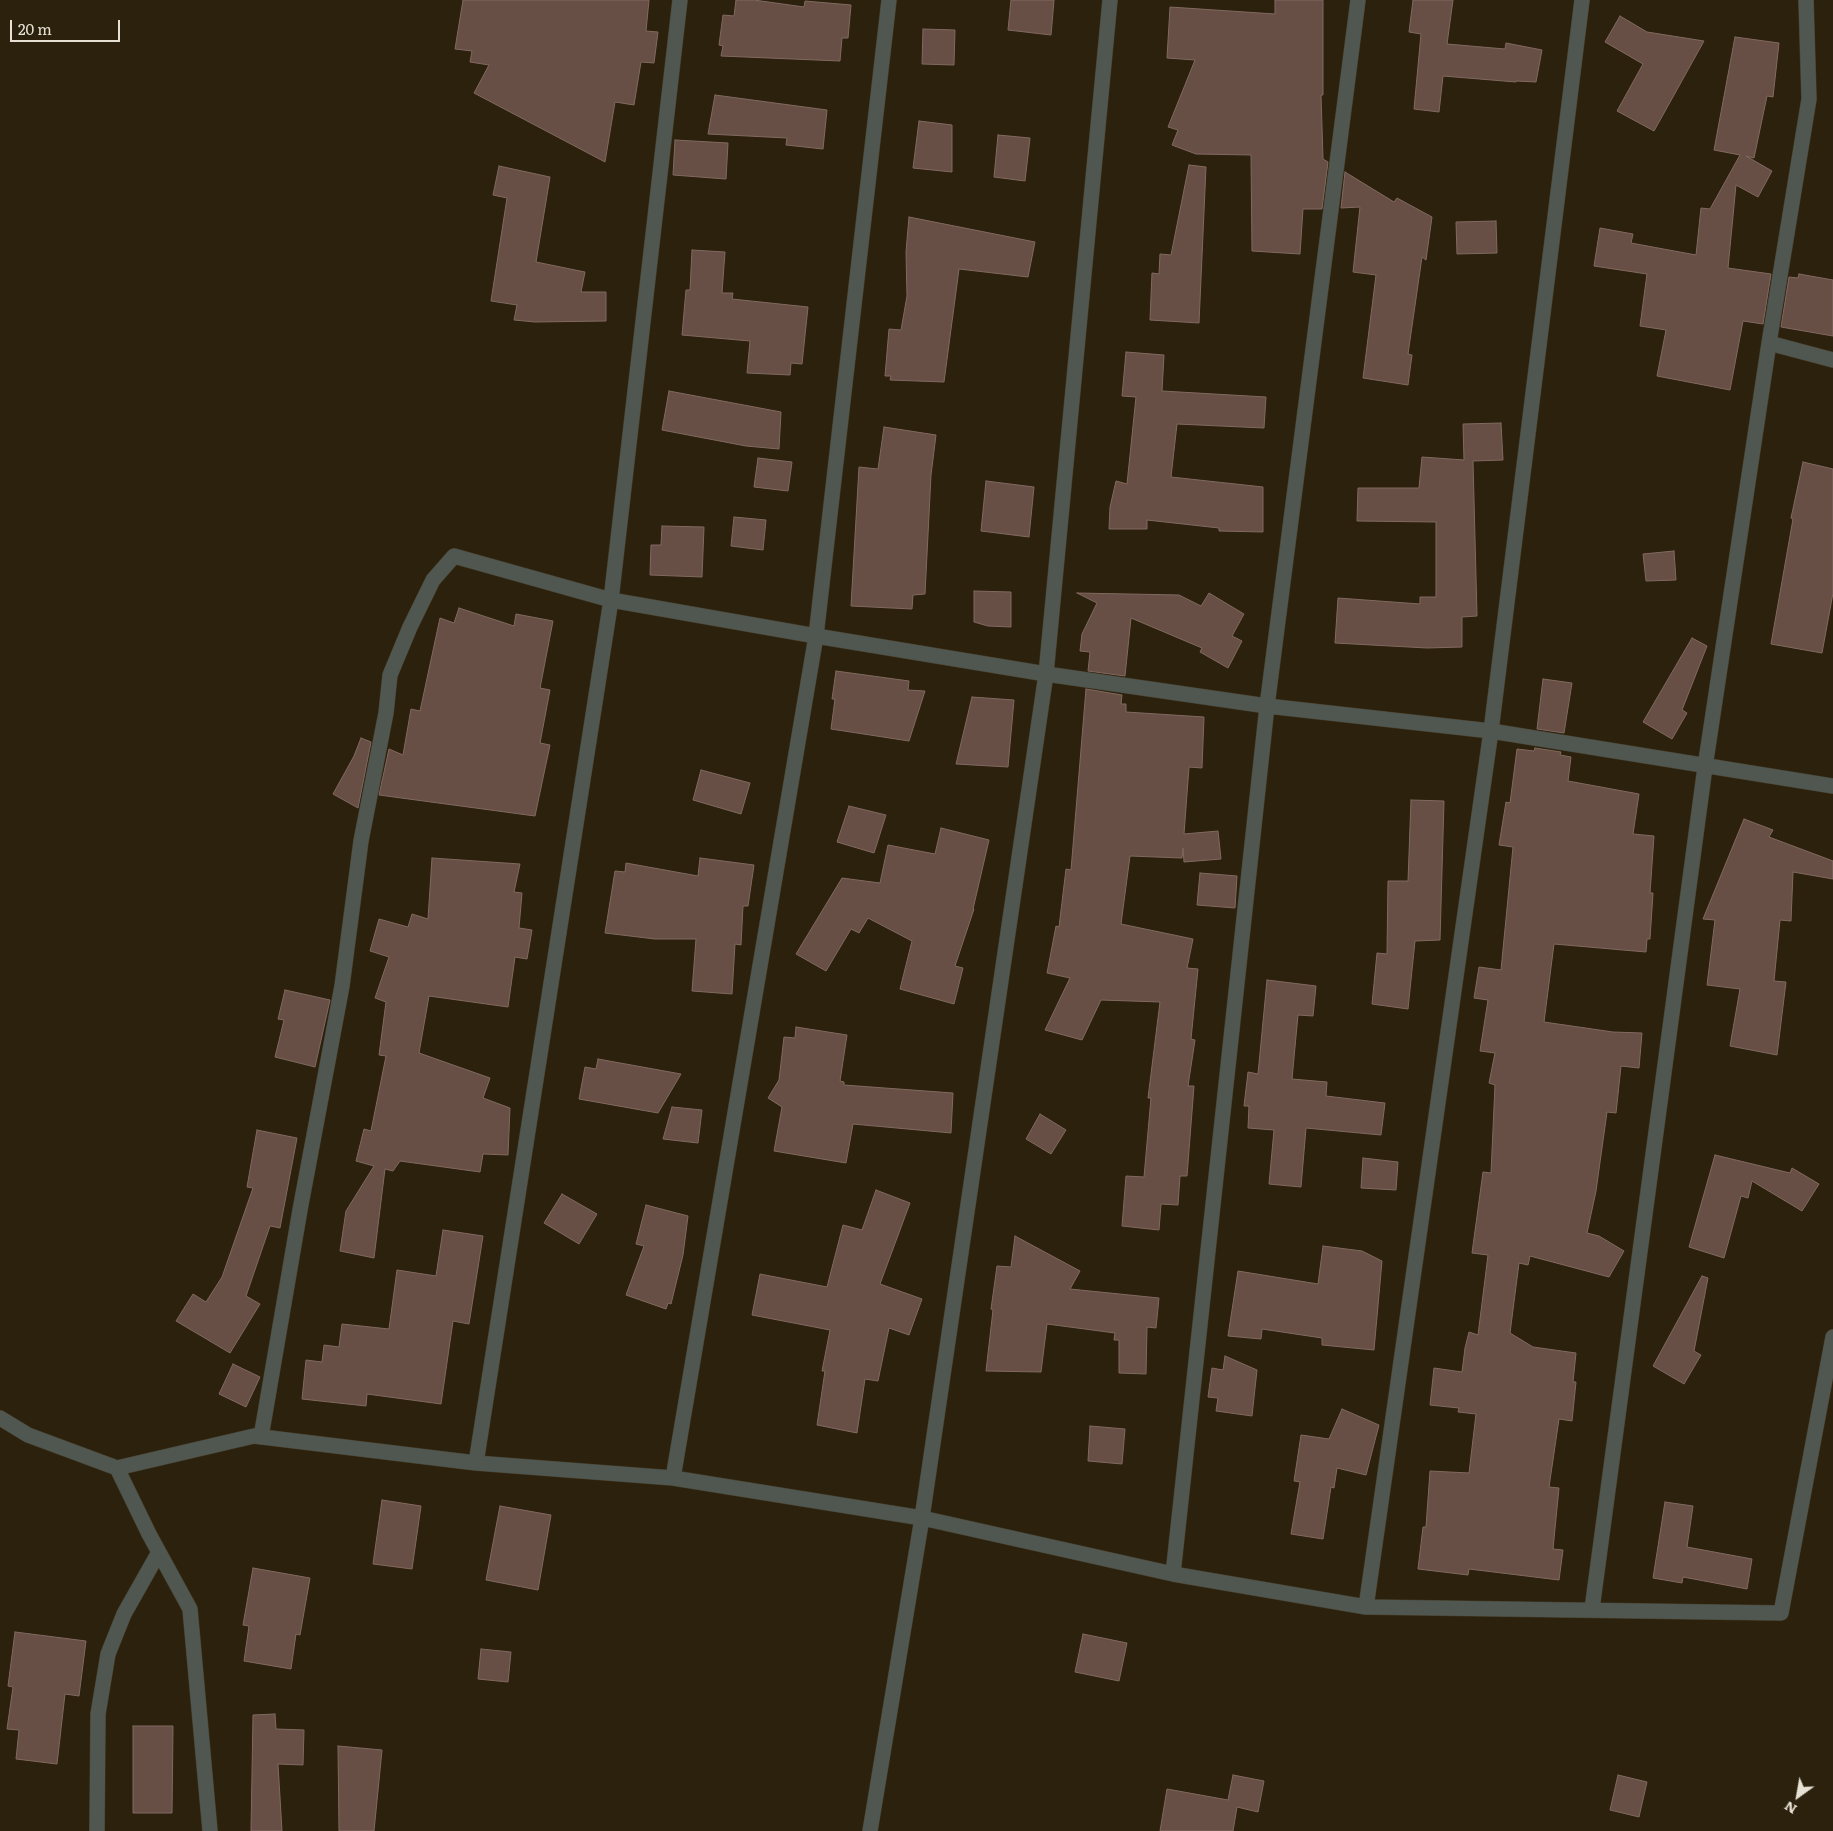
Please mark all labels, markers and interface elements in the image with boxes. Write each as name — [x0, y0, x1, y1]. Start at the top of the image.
scale bar — [12, 10, 122, 42]
text: 20 m — [18, 17, 52, 40]
north arrow — [1773, 1771, 1823, 1821]
text: N — [1780, 1797, 1800, 1820]

